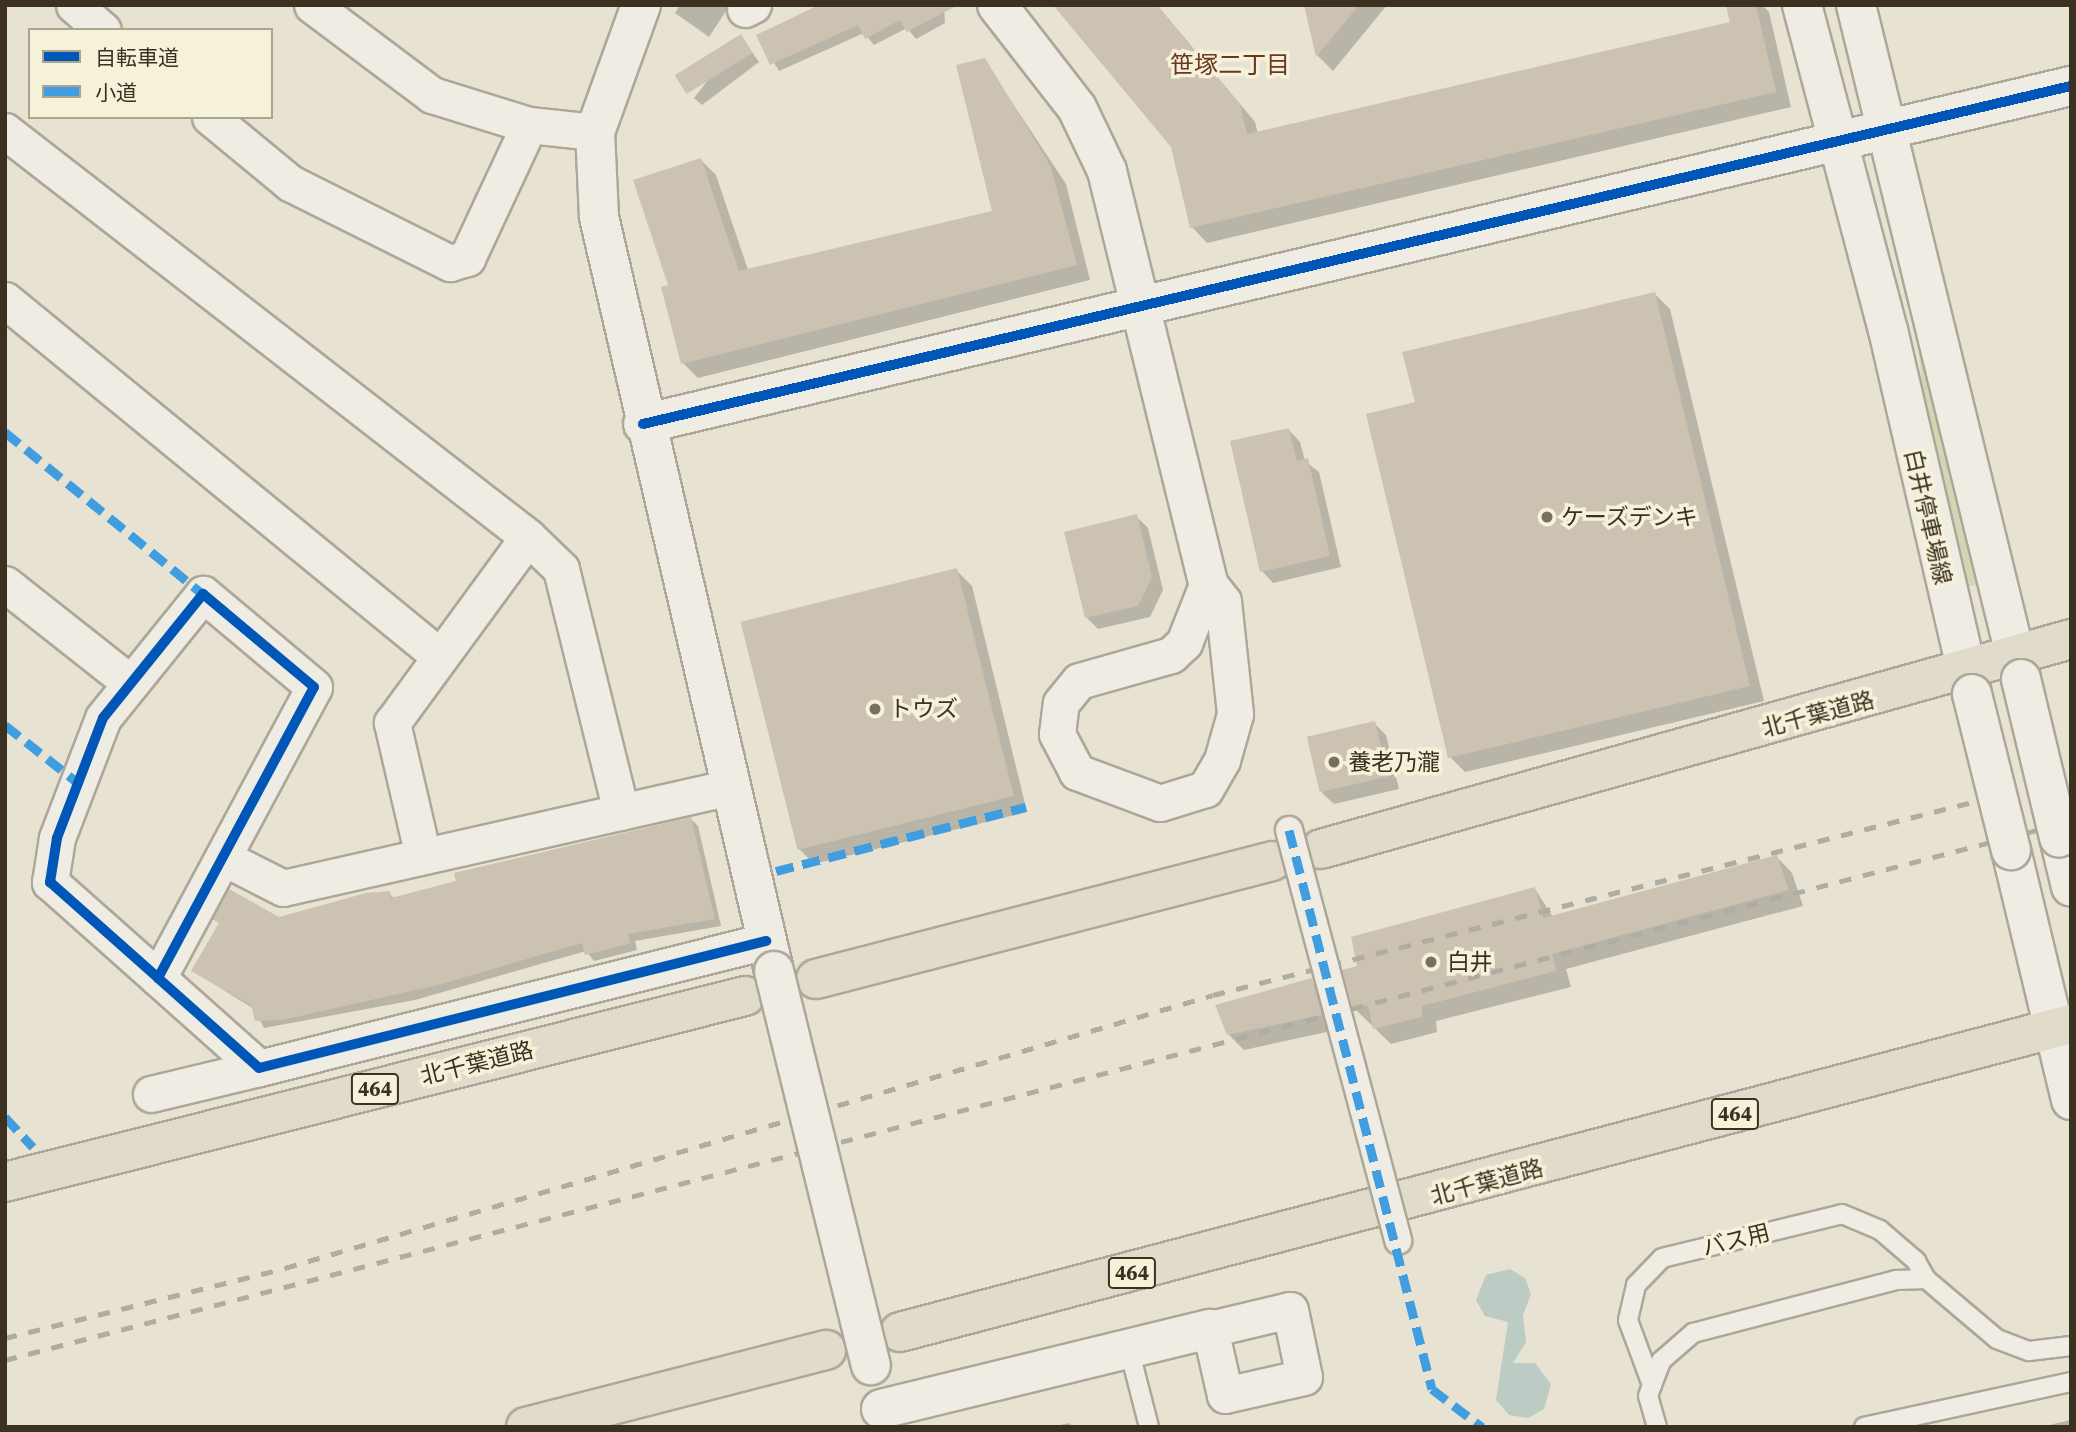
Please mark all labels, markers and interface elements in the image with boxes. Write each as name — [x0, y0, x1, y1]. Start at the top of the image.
legend — [28, 28, 273, 119]
text: 自転車道 — [95, 43, 179, 72]
district label: 笹塚二丁目 — [1170, 51, 1290, 79]
text: 小道 — [95, 78, 137, 107]
street label: 白井停車場線 — [1899, 447, 1957, 587]
place label: ケーズデンキ — [1561, 503, 1699, 531]
marker: ケーズデンキ — [1539, 509, 1555, 525]
street label: 北千葉道路 — [1759, 686, 1877, 742]
place label: トウズ — [889, 695, 958, 723]
marker: トウズ — [867, 701, 883, 717]
place label: 養老乃瀧 — [1348, 748, 1440, 776]
marker: 養老乃瀧 — [1326, 754, 1342, 770]
place label: 白井 — [1447, 948, 1493, 976]
marker: 白井 — [1421, 952, 1441, 972]
street label: 北千葉道路 — [418, 1036, 536, 1090]
road number: 464 — [350, 1072, 400, 1106]
road number: 464 — [1710, 1096, 1760, 1132]
street label: 北千葉道路 — [1428, 1154, 1546, 1210]
street label: バス用 — [1699, 1218, 1773, 1262]
road number: 464 — [1108, 1256, 1156, 1290]

